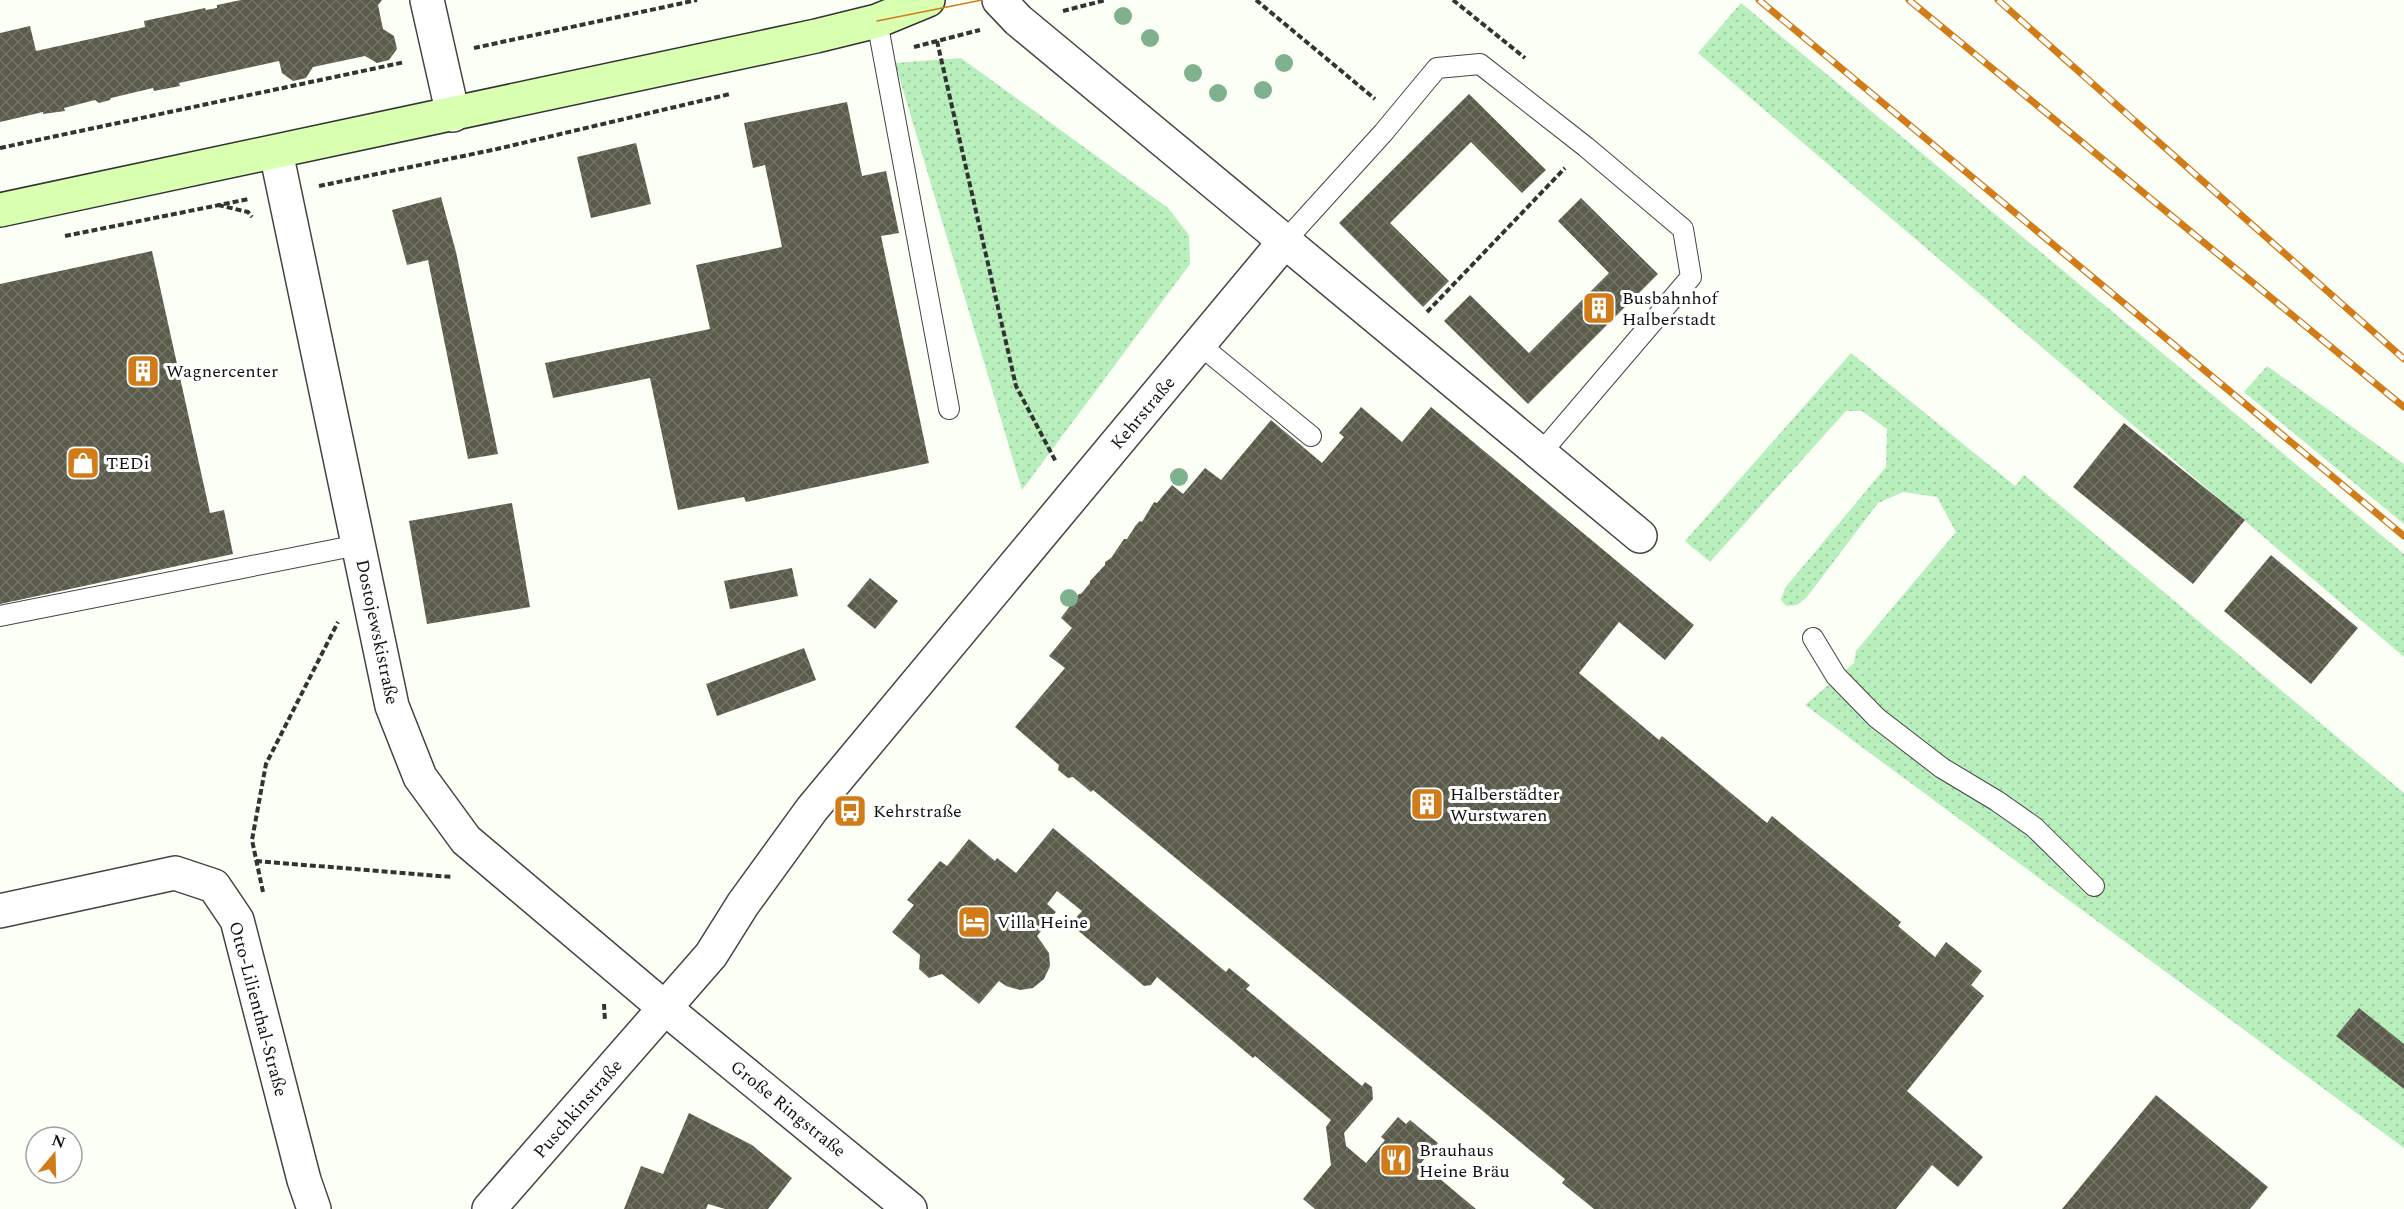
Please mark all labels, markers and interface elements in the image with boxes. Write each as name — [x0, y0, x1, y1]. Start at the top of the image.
place label: Busbahnhof Halberstadt — [1622, 285, 1720, 333]
building icon: Busbahnhof Halberstadt — [1581, 290, 1617, 326]
building icon: Wagnercenter — [125, 353, 161, 389]
place label: Wagnercenter — [166, 358, 278, 385]
street label: Kehrstraße — [1104, 370, 1182, 456]
shop icon: TEDi — [65, 445, 101, 481]
place label: TEDi — [106, 450, 149, 477]
street label: Dostojewskistraße — [348, 557, 406, 707]
place label: Halberstädter Wurstwaren — [1450, 781, 1560, 829]
building icon: Halberstädter Wurstwaren — [1409, 786, 1445, 822]
bus stop icon: Kehrstraße — [832, 793, 868, 829]
place label: Kehrstraße — [873, 798, 962, 825]
hotel icon: Villa Heine — [956, 904, 992, 940]
place label: Villa Heine — [997, 909, 1088, 936]
street label: Otto-Lilienthal-Straße — [222, 918, 294, 1100]
street label: Puschkinstraße — [527, 1053, 629, 1165]
street label: Große Ringstraße — [724, 1054, 852, 1164]
north arrow — [24, 1125, 84, 1185]
text: N — [48, 1128, 69, 1155]
place label: Brauhaus Heine Bräu — [1419, 1137, 1510, 1185]
restaurant icon: Brauhaus Heine Bräu — [1378, 1142, 1414, 1178]

